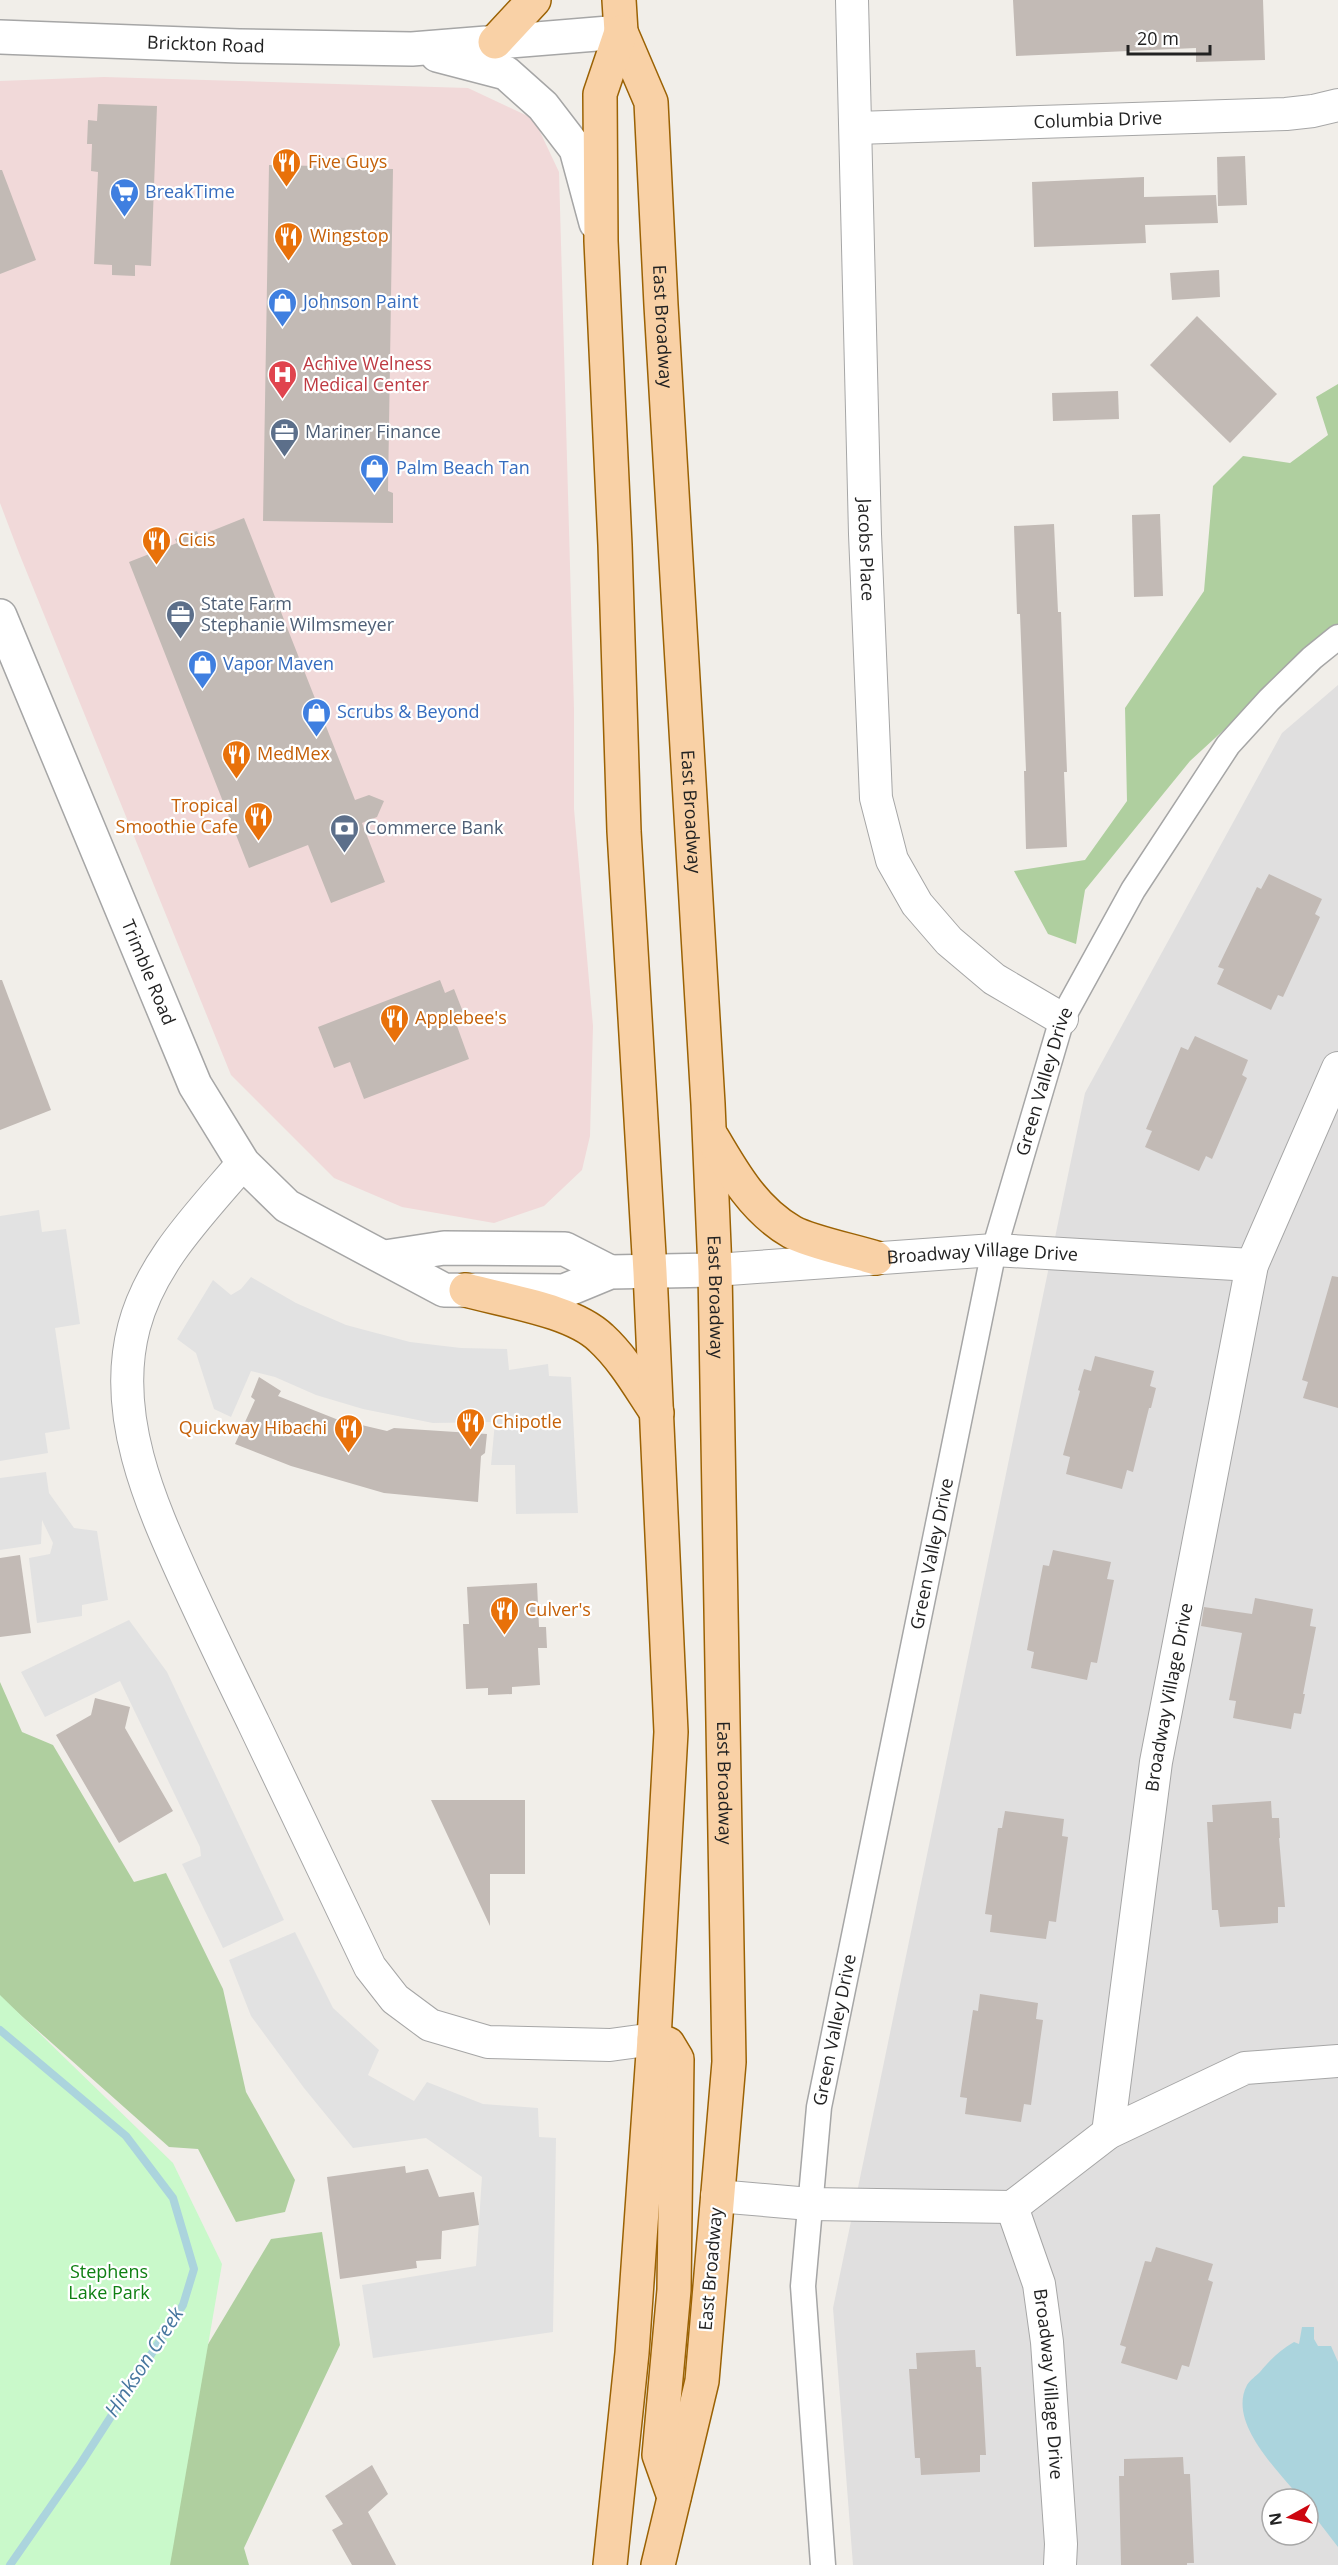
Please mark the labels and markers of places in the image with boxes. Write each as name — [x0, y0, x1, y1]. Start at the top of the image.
restaurant icon: Five Guys — [271, 146, 303, 188]
place label: Five Guys — [308, 149, 387, 173]
supermarket icon: BreakTime — [108, 176, 140, 218]
place label: BreakTime — [145, 179, 235, 203]
restaurant icon: Wingstop — [273, 220, 305, 262]
place label: Wingstop — [310, 223, 389, 247]
shop icon: Johnson Paint — [266, 286, 298, 328]
place label: Johnson Paint — [301, 289, 419, 313]
place label: Achive Welness Medical Center — [303, 351, 432, 396]
hospital icon: Achive Welness Medical Center — [266, 358, 298, 400]
office icon: Mariner Finance — [268, 416, 300, 458]
place label: Mariner Finance — [305, 419, 441, 443]
shop icon: Palm Beach Tan — [359, 452, 391, 494]
place label: Palm Beach Tan — [396, 455, 530, 479]
restaurant icon: Cicis — [141, 524, 173, 566]
place label: Cicis — [178, 527, 216, 551]
place label: State Farm Stephanie Wilmsmeyer — [201, 591, 395, 636]
office icon: State Farm Stephanie Wilmsmeyer — [164, 598, 196, 640]
shop icon: Vapor Maven — [186, 648, 218, 690]
place label: Vapor Maven — [223, 651, 334, 675]
shop icon: Scrubs & Beyond — [300, 696, 332, 738]
place label: Scrubs & Beyond — [337, 699, 480, 723]
restaurant icon: MedMex — [220, 738, 252, 780]
place label: MedMex — [257, 741, 331, 765]
place label: Tropical Smoothie Cafe — [116, 793, 238, 838]
restaurant icon: Tropical Smoothie Cafe — [243, 800, 275, 842]
bank icon: Commerce Bank — [328, 812, 360, 854]
place label: Commerce Bank — [365, 815, 504, 839]
restaurant icon: Applebee's — [378, 1002, 410, 1044]
place label: Applebee's — [415, 1005, 507, 1029]
restaurant icon: Chipotle — [455, 1406, 487, 1448]
place label: Chipotle — [492, 1409, 562, 1433]
restaurant icon: Quickway Hibachi — [332, 1412, 364, 1454]
place label: Quickway Hibachi — [179, 1415, 327, 1439]
restaurant icon: Culver's — [488, 1594, 520, 1636]
place label: Culver's — [525, 1597, 591, 1621]

